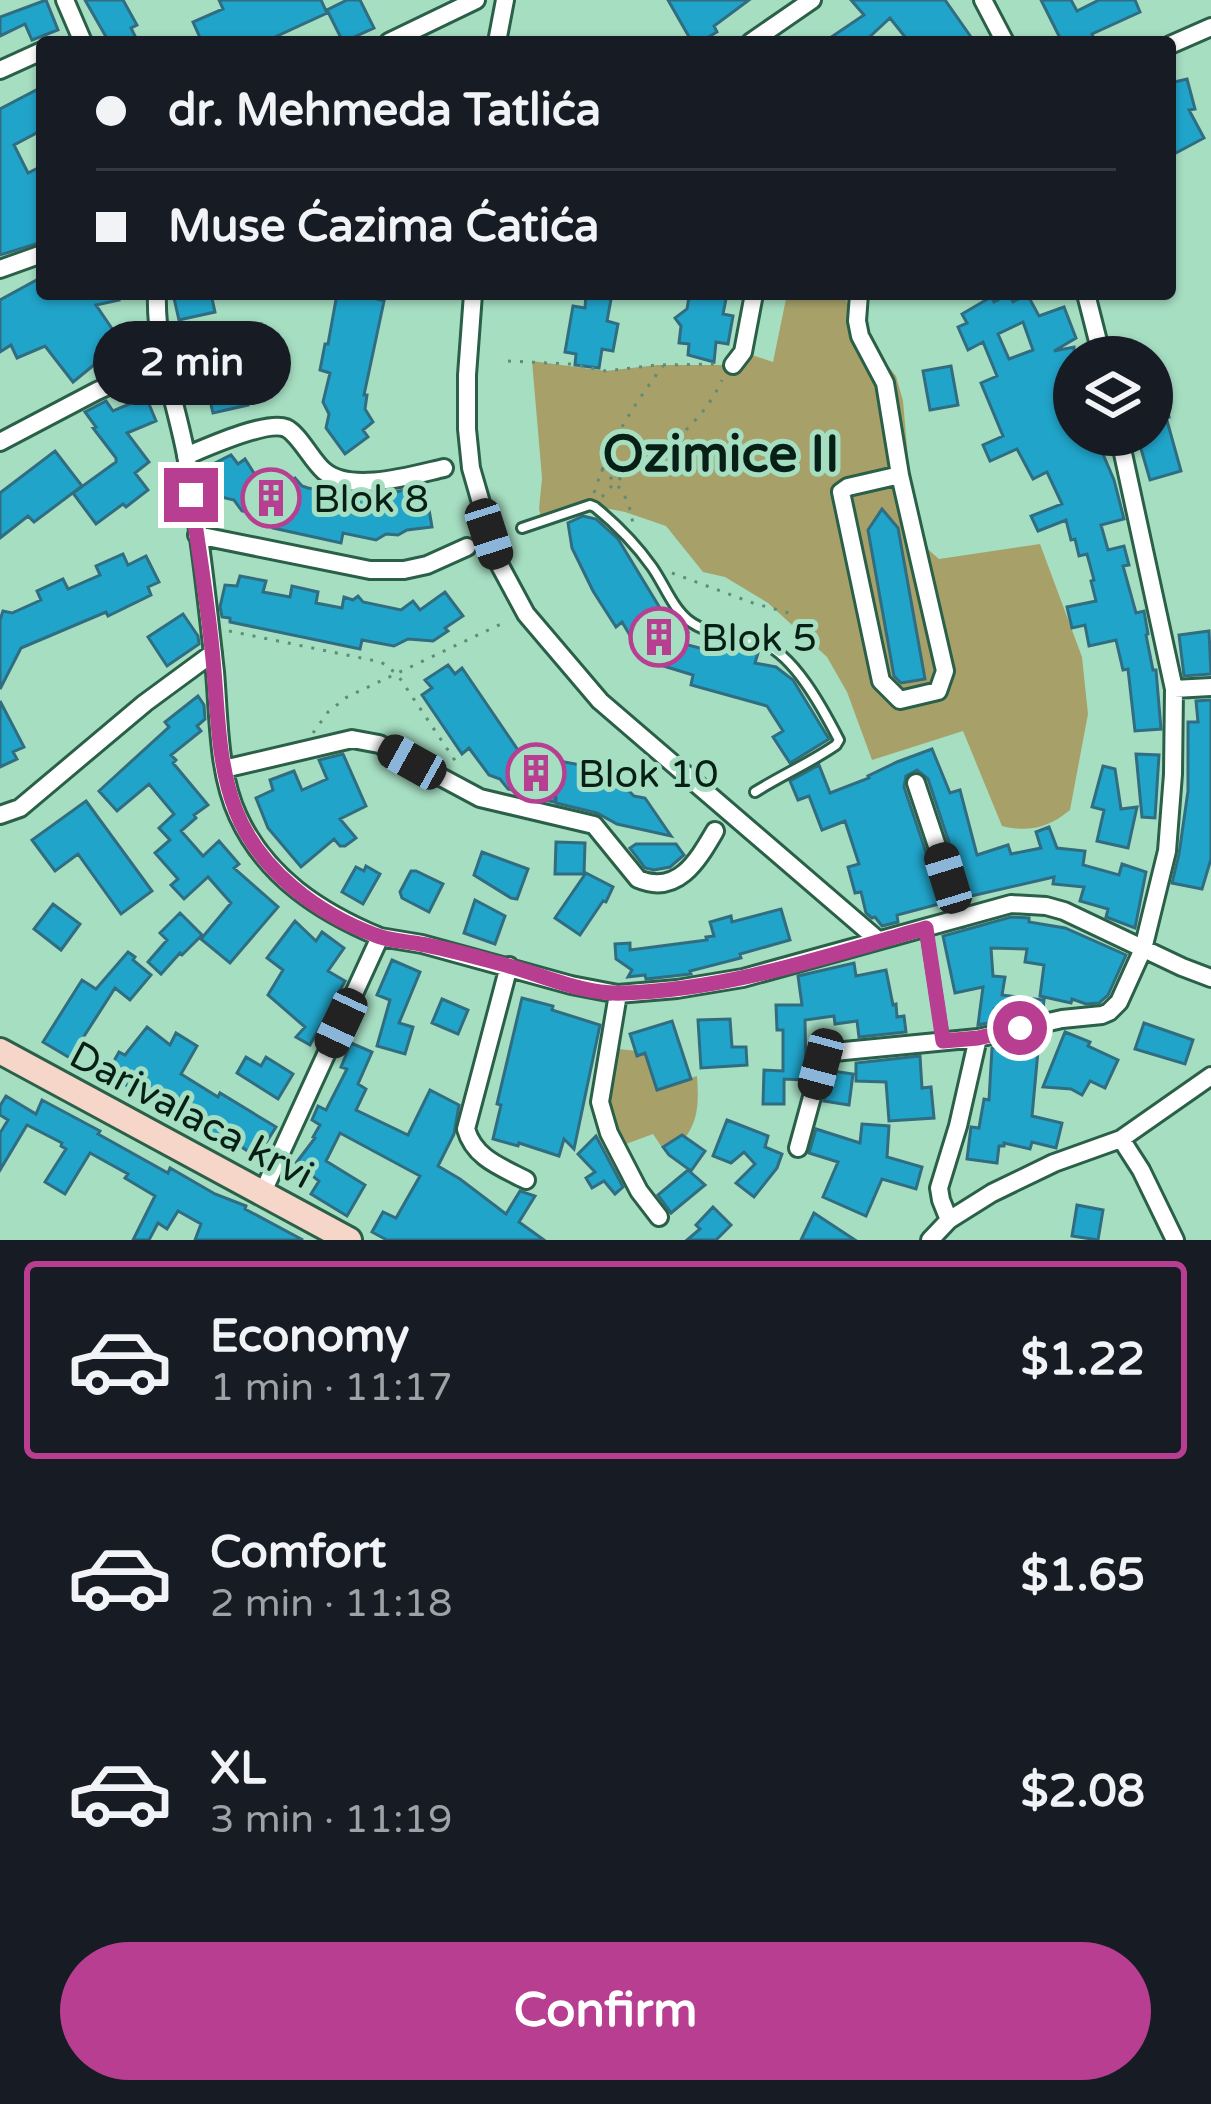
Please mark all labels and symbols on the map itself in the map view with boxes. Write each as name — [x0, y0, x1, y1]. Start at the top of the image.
callout: 2 min — [92, 321, 290, 405]
district label: Ozimice II — [602, 424, 840, 486]
building icon: Blok 8 — [240, 467, 302, 529]
route end — [164, 468, 218, 522]
place label: Blok 8 — [313, 476, 429, 523]
car — [461, 494, 517, 574]
building icon: Blok 5 — [628, 606, 690, 668]
place label: Blok 5 — [701, 615, 817, 662]
car — [372, 729, 452, 795]
building icon: Blok 10 — [505, 742, 567, 804]
place label: Blok 10 — [578, 751, 719, 798]
car — [920, 838, 976, 918]
car — [309, 983, 373, 1063]
route start — [993, 1001, 1047, 1055]
car — [794, 1025, 848, 1103]
street label: Darivalaca krvi — [62, 1031, 321, 1199]

